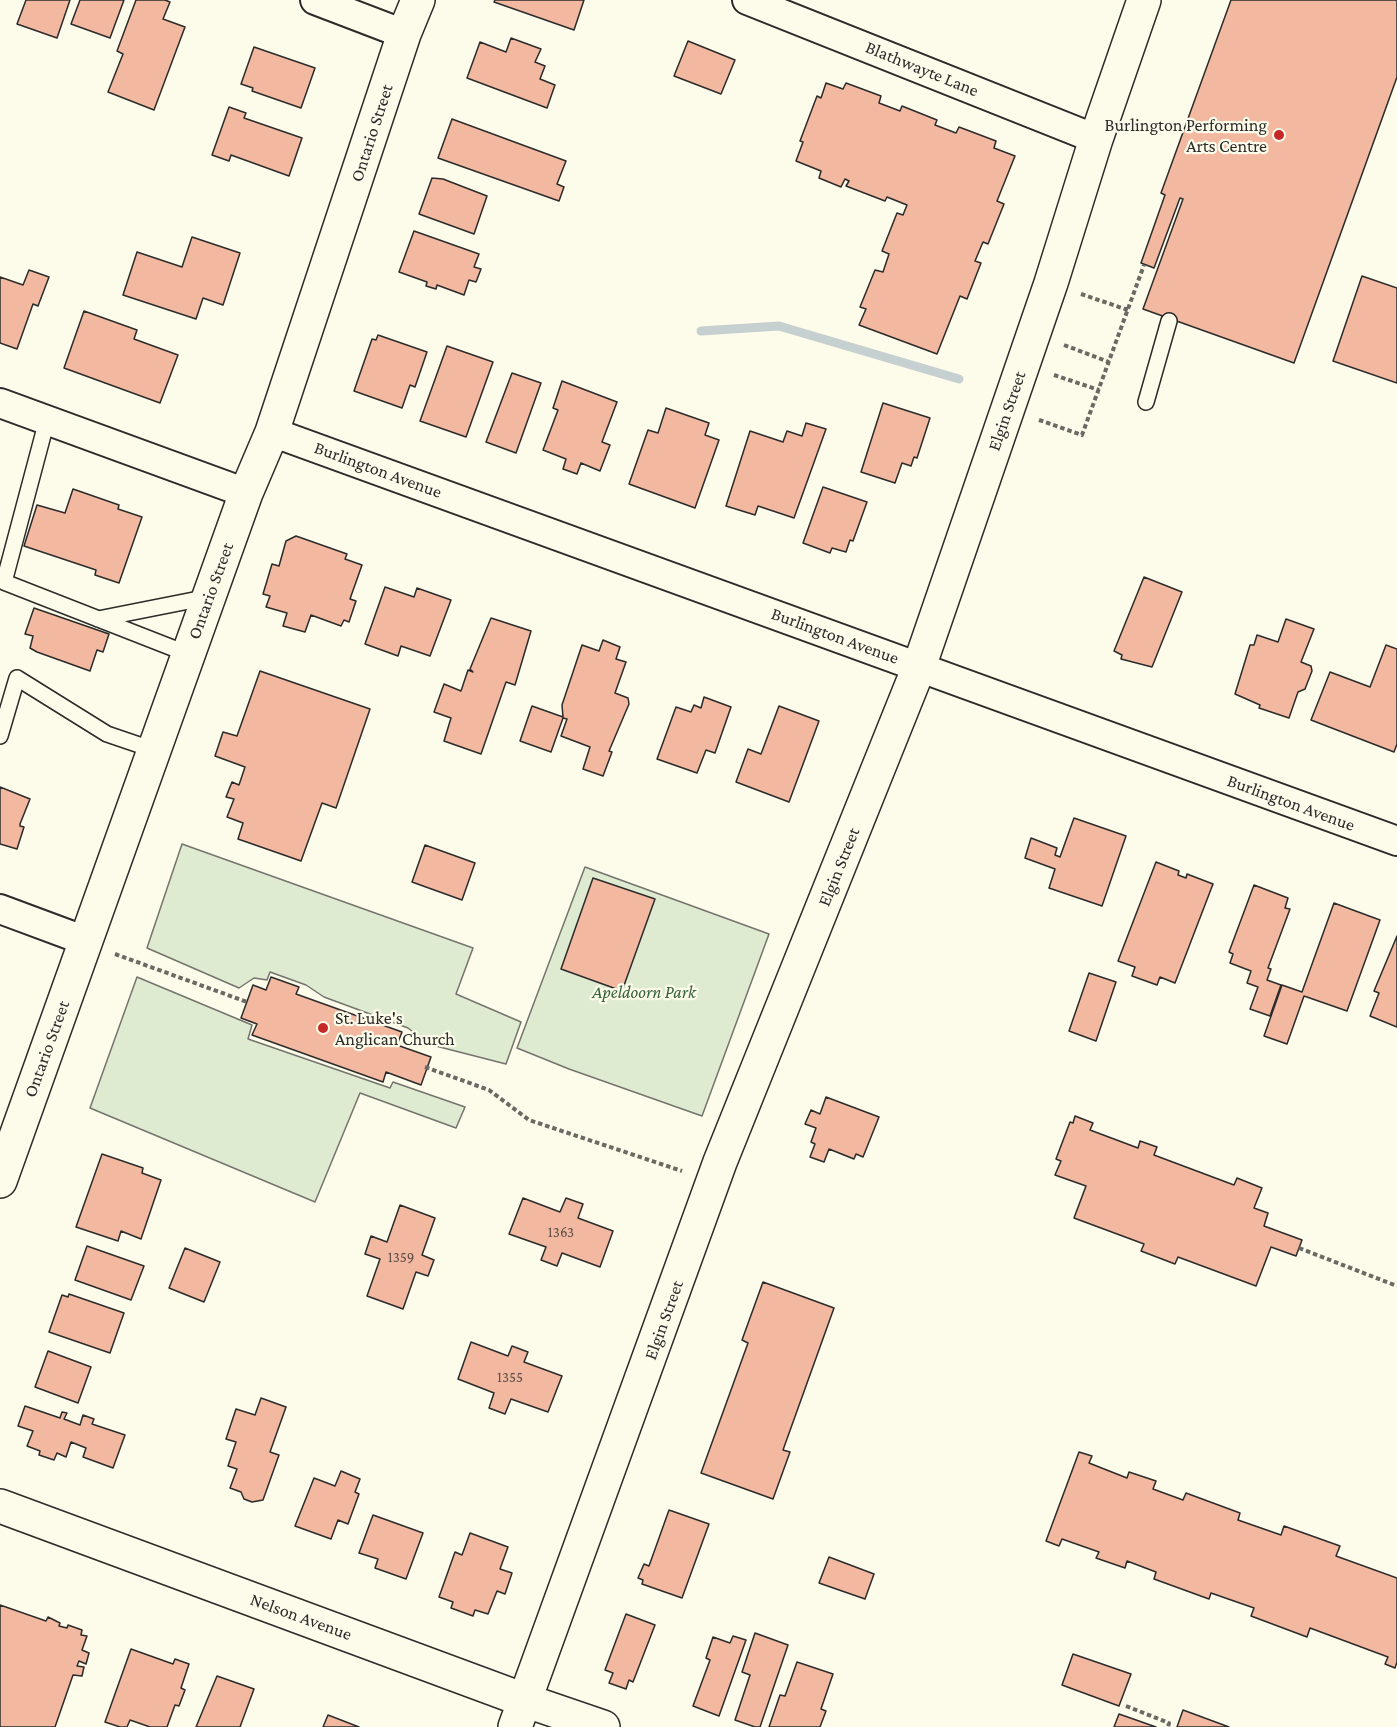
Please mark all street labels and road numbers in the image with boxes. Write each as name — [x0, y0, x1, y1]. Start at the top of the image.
street label: Blathwayte Lane — [862, 36, 982, 102]
street label: Ontario Street — [346, 81, 398, 185]
street label: Elgin Street — [983, 368, 1031, 454]
street label: Burlington Avenue — [311, 437, 445, 503]
street label: Ontario Street — [183, 540, 239, 642]
street label: Burlington Avenue — [768, 603, 902, 669]
street label: Burlington Avenue — [1224, 770, 1358, 836]
street label: Elgin Street — [813, 824, 865, 910]
street label: Ontario Street — [19, 998, 75, 1100]
street label: Elgin Street — [640, 1277, 688, 1363]
street label: Nelson Avenue — [247, 1589, 355, 1645]

